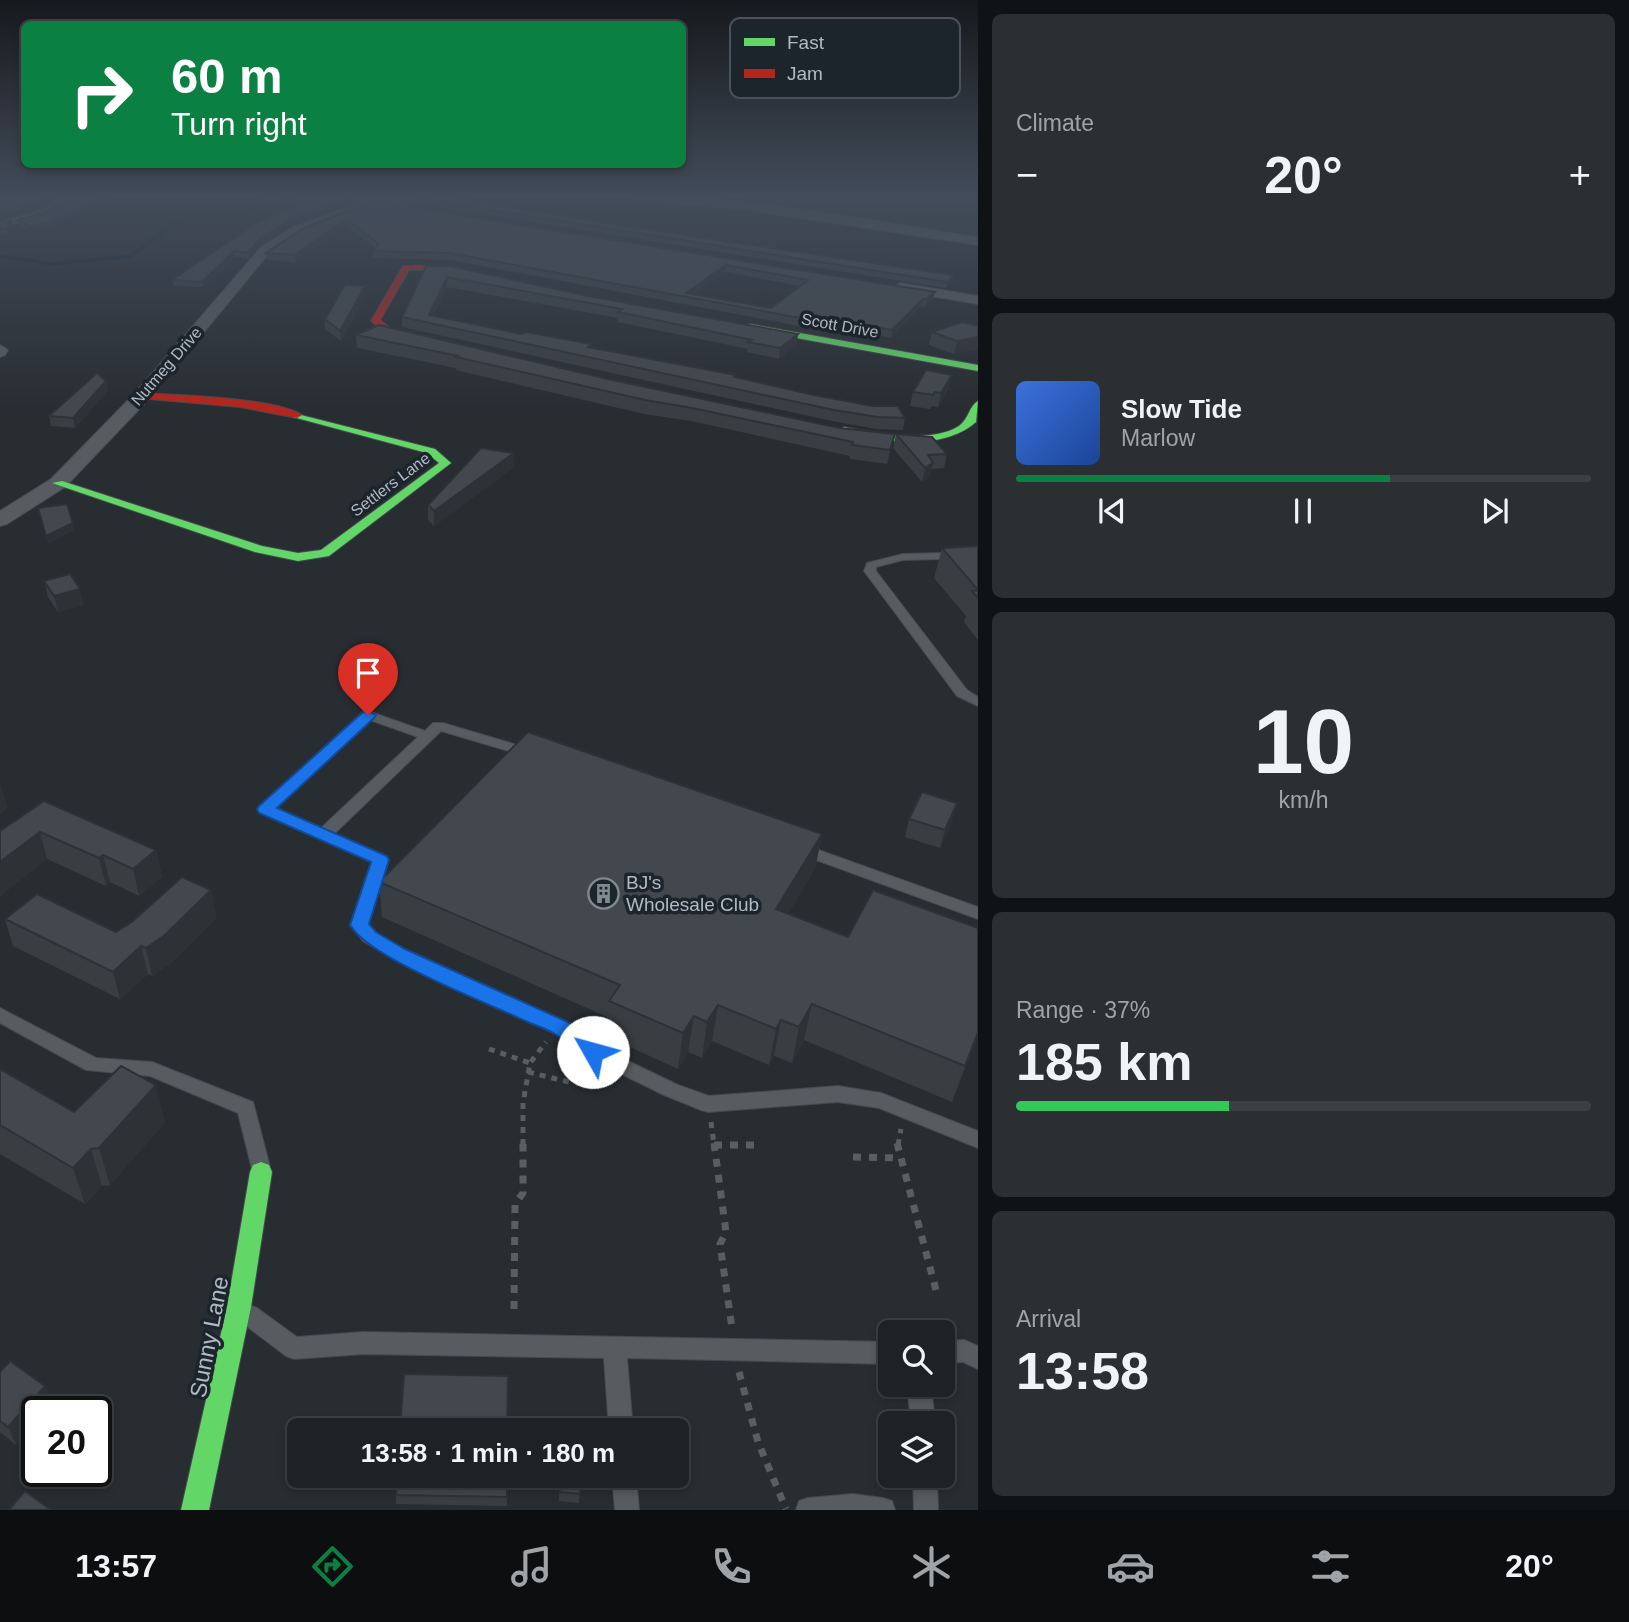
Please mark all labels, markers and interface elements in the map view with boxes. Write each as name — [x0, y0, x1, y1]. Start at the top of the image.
legend — [730, 18, 960, 98]
text: Fast — [787, 32, 825, 53]
icon: right — [56, 49, 147, 140]
text: 60 m — [171, 49, 283, 103]
text: Jam — [787, 63, 823, 84]
text: Turn right — [171, 106, 307, 142]
text: Climate — [1016, 110, 1094, 136]
text: 20° — [1264, 146, 1343, 204]
text: − — [1016, 154, 1038, 196]
text: + — [1569, 154, 1591, 196]
street label: Scott Drive — [800, 310, 880, 341]
street label: Nutmeg Drive — [128, 324, 205, 409]
text: Slow Tide — [1121, 394, 1242, 424]
text: Marlow — [1121, 425, 1195, 451]
street label: Settlers Lane — [348, 449, 433, 520]
icon: previous — [1093, 492, 1131, 530]
icon: pause — [1284, 492, 1322, 530]
icon: next — [1476, 492, 1514, 530]
pin — [338, 643, 398, 715]
icon: arrive — [349, 654, 387, 692]
text: 10 — [1253, 691, 1354, 792]
text: km/h — [1279, 787, 1328, 813]
place label: BJ's Wholesale Club — [626, 872, 759, 915]
building icon: BJ's Wholesale Club — [586, 876, 620, 910]
text: Range · 37% — [1016, 997, 1150, 1023]
position arrow — [556, 1015, 630, 1089]
text: 185 km — [1016, 1033, 1192, 1091]
street label: Sunny Lane — [185, 1274, 233, 1400]
text: Arrival — [1016, 1306, 1081, 1332]
map controls — [878, 1320, 955, 1488]
button: search — [878, 1320, 955, 1397]
text: 13:58 — [1016, 1342, 1149, 1400]
speed limit sign: 20 — [21, 1396, 112, 1487]
button: layers — [878, 1411, 955, 1488]
text: 13:58 · 1 min · 180 m — [361, 1438, 615, 1468]
icon: directions — [308, 1542, 357, 1591]
icon: music — [507, 1542, 556, 1591]
icon: phone — [707, 1542, 756, 1591]
icon: climate — [907, 1542, 956, 1591]
icon: car — [1106, 1542, 1155, 1591]
icon: filters — [1306, 1542, 1355, 1591]
text: 13:57 — [75, 1548, 157, 1584]
text: 20° — [1505, 1548, 1554, 1584]

